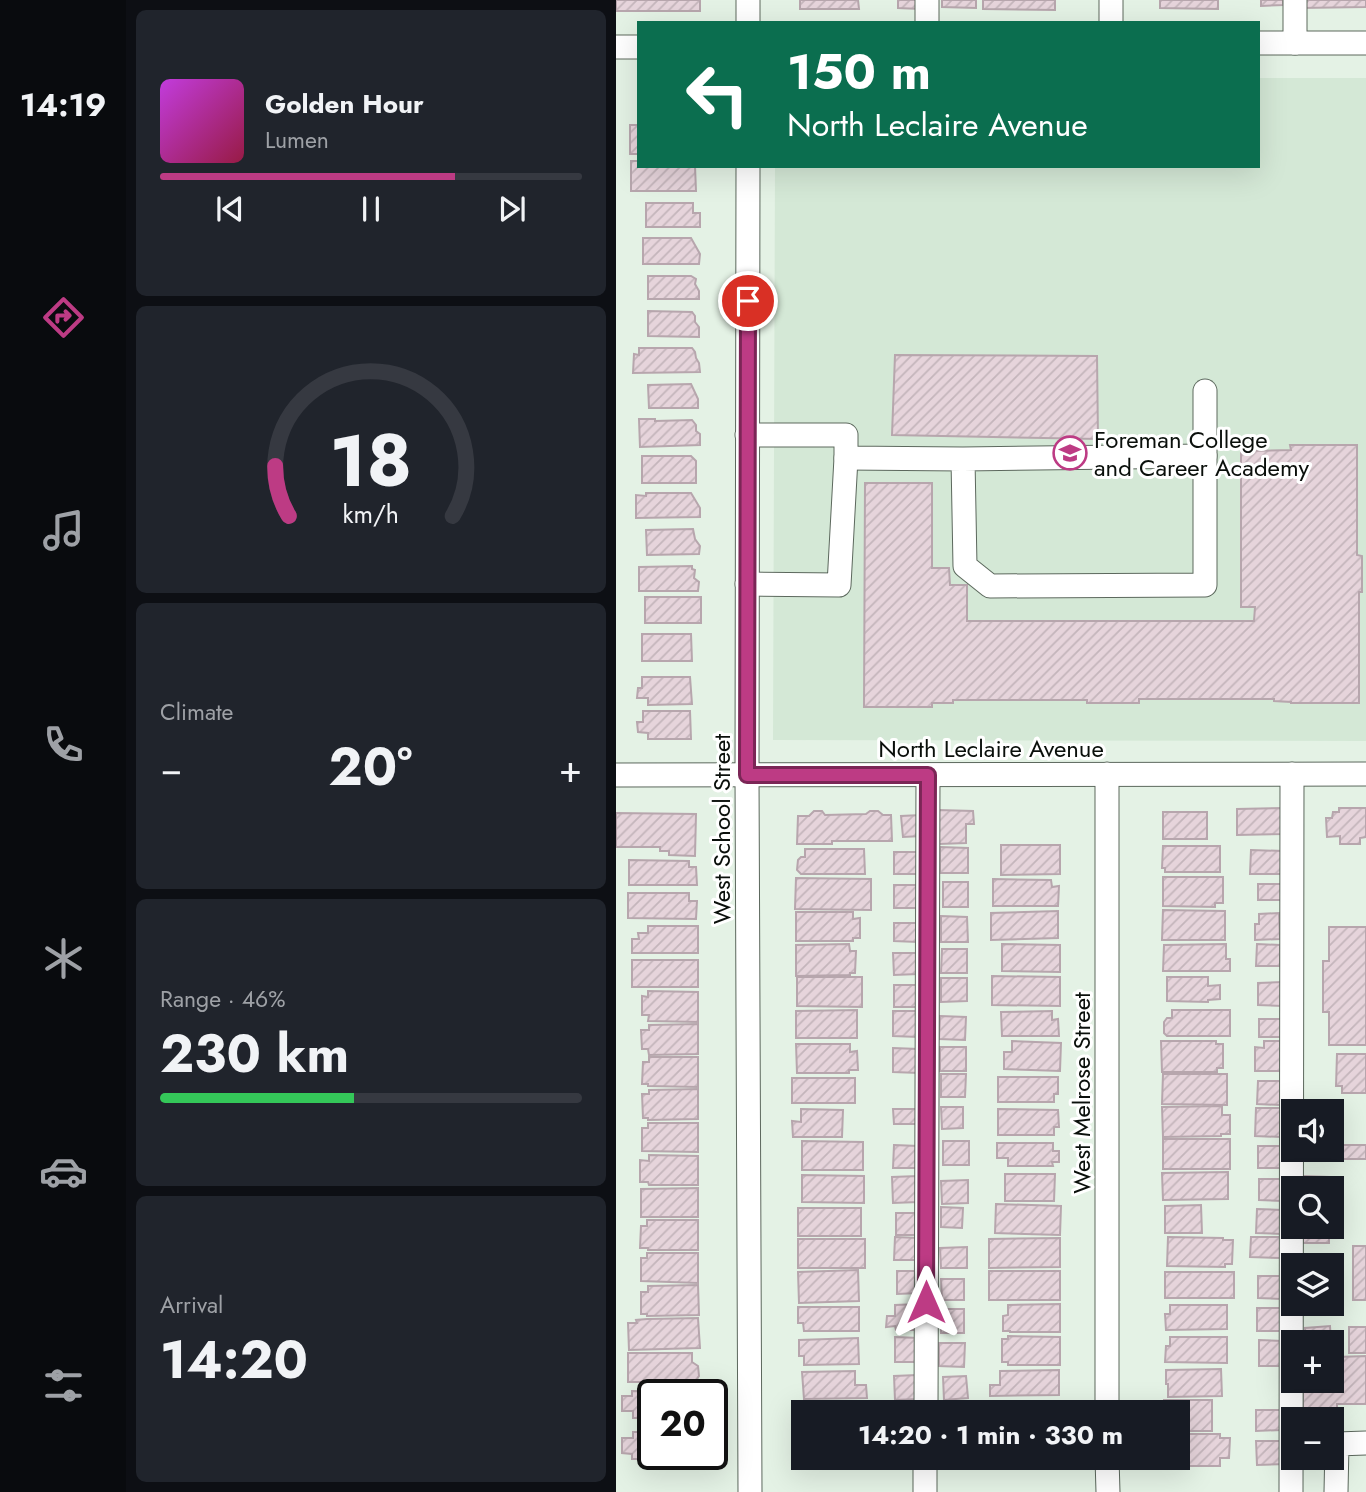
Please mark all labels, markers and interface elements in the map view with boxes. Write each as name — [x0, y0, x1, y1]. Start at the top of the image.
text: 150 m — [787, 37, 931, 107]
icon: left — [672, 49, 763, 140]
text: 14:19 — [20, 82, 106, 128]
text: Golden Hour — [265, 85, 424, 123]
text: North Leclaire Avenue — [787, 102, 1088, 148]
text: Lumen — [265, 123, 329, 157]
icon: previous — [211, 190, 249, 228]
icon: pause — [352, 190, 390, 228]
icon: next — [493, 190, 531, 228]
pin — [718, 271, 778, 331]
icon: arrive — [729, 282, 767, 320]
icon: directions — [39, 293, 88, 342]
text: 18 — [330, 408, 412, 513]
place label: Foreman College and Career Academy — [1094, 422, 1310, 485]
school or university icon: Foreman College and Career Academy — [1051, 434, 1089, 472]
text: km/h — [343, 495, 399, 531]
icon: music — [39, 506, 88, 555]
text: Climate — [160, 695, 233, 729]
icon: phone — [39, 720, 88, 769]
text: 20° — [329, 729, 413, 805]
street label: North Leclaire Avenue — [878, 731, 1104, 766]
street label: West School Street — [704, 734, 739, 924]
text: − — [160, 741, 182, 796]
text: + — [559, 741, 582, 796]
icon: climate — [39, 934, 88, 983]
text: Range · 46% — [160, 982, 286, 1016]
street label: West Melrose Street — [1064, 992, 1099, 1194]
text: 230 km — [160, 1016, 349, 1092]
map controls — [1281, 1099, 1344, 1470]
button: sound — [1281, 1099, 1344, 1162]
icon: car — [39, 1147, 88, 1196]
button: search — [1281, 1176, 1344, 1239]
button: layers — [1281, 1253, 1344, 1316]
position arrow — [889, 1265, 963, 1339]
text: Arrival — [160, 1288, 223, 1322]
text: 14:20 — [160, 1322, 308, 1398]
button: + — [1281, 1330, 1344, 1393]
icon: filters — [39, 1361, 88, 1410]
speed limit sign: 20 — [637, 1379, 728, 1470]
button: − — [1281, 1407, 1344, 1470]
text: 14:20 · 1 min · 330 m — [858, 1416, 1123, 1454]

